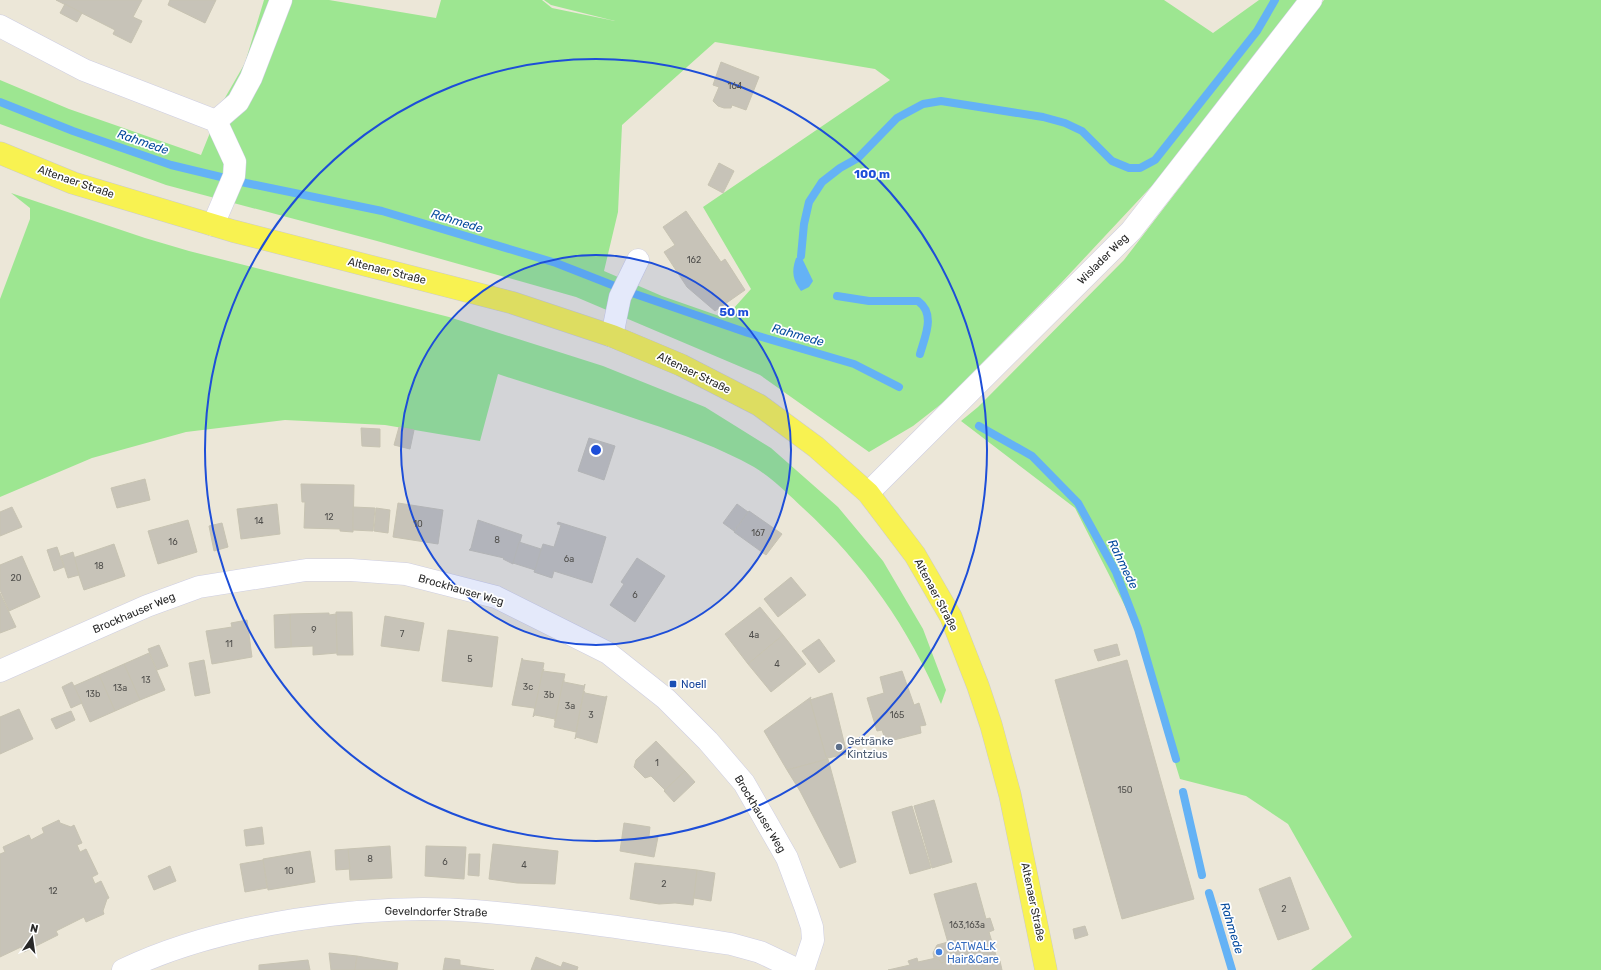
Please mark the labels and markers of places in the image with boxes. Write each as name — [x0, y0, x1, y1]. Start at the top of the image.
centre of rings — [589, 443, 603, 457]
place label: Noell — [681, 678, 706, 691]
marker: Noell — [668, 679, 678, 689]
place label: Getränke Kintzius — [847, 735, 893, 761]
marker: Getränke Kintzius — [834, 742, 844, 752]
place label: CATWALK Hair&Care — [947, 940, 999, 966]
marker: CATWALK Hair&Care — [934, 947, 944, 957]

